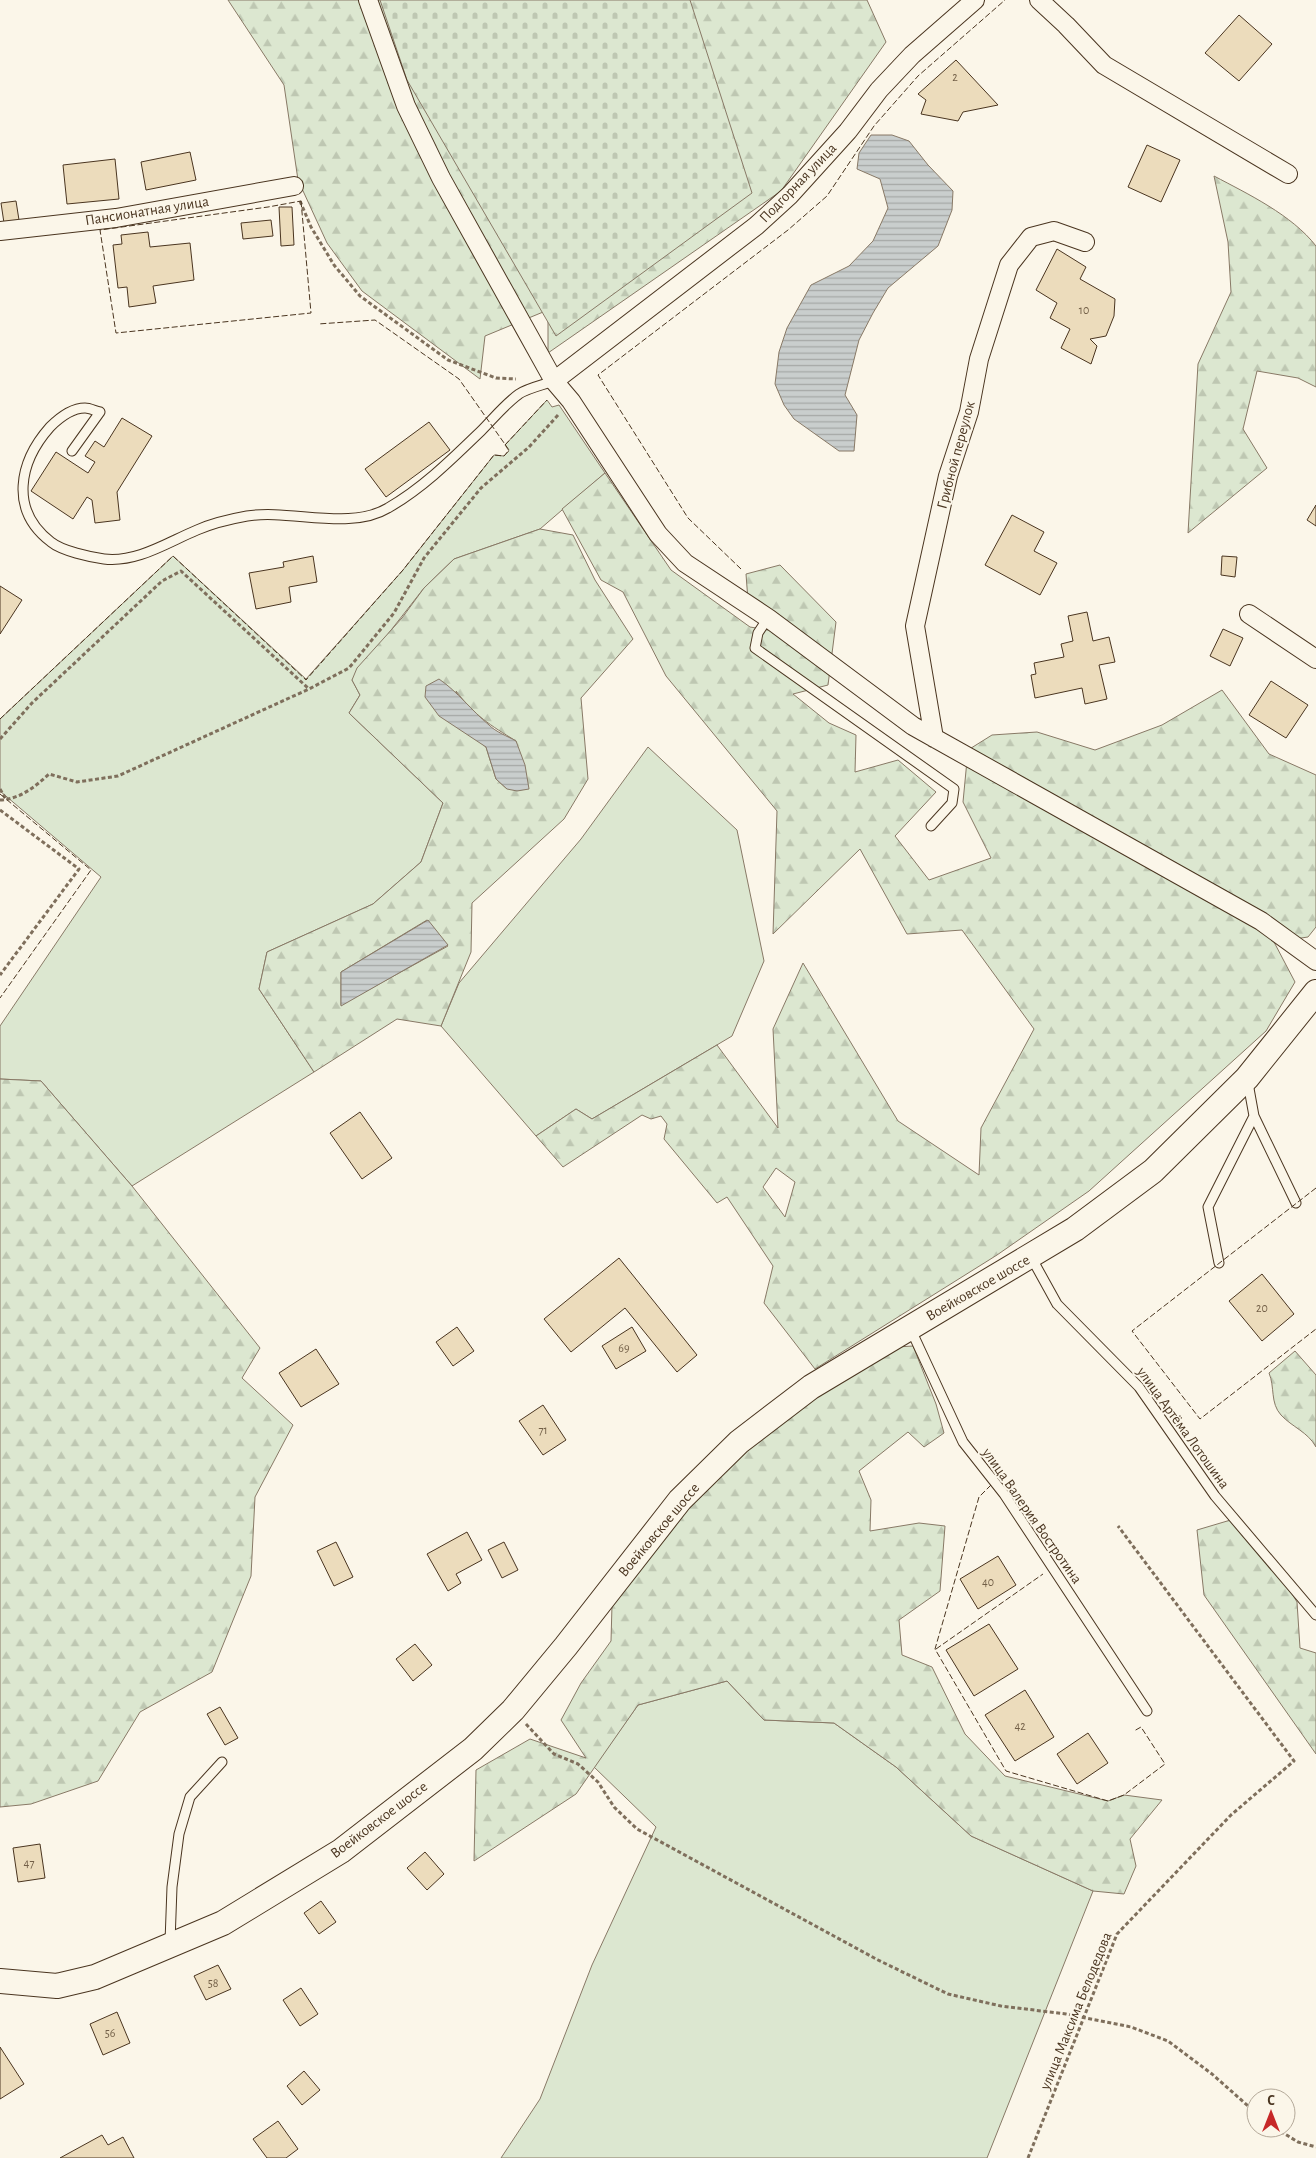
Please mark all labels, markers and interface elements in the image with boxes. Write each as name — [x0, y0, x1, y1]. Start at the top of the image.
house number: 2 — [952, 71, 958, 83]
street label: Подгорная улица — [757, 140, 840, 226]
street label: Пансионатная улица — [84, 194, 210, 228]
house number: 10 — [1079, 304, 1089, 316]
street label: Грибной переулок — [934, 399, 978, 511]
street label: Воейковское шоссе — [924, 1252, 1033, 1324]
house number: 20 — [1256, 1302, 1268, 1314]
house number: 69 — [618, 1342, 630, 1354]
street label: улица Артёма Лотошина — [1133, 1364, 1232, 1492]
house number: 71 — [538, 1424, 548, 1436]
street label: улица Валерия Востротина — [979, 1445, 1085, 1587]
street label: Воейковское шоссе — [616, 1480, 702, 1580]
house number: 40 — [982, 1576, 994, 1588]
house number: 42 — [1014, 1720, 1026, 1732]
street label: Воейковское шоссе — [328, 1779, 430, 1861]
house number: 47 — [24, 1857, 34, 1869]
street label: улица Максима Белодедова — [1037, 1930, 1115, 2093]
house number: 58 — [208, 1977, 219, 1989]
house number: 56 — [105, 2027, 116, 2039]
north arrow — [1246, 2088, 1296, 2138]
text: С — [1267, 2094, 1275, 2108]

